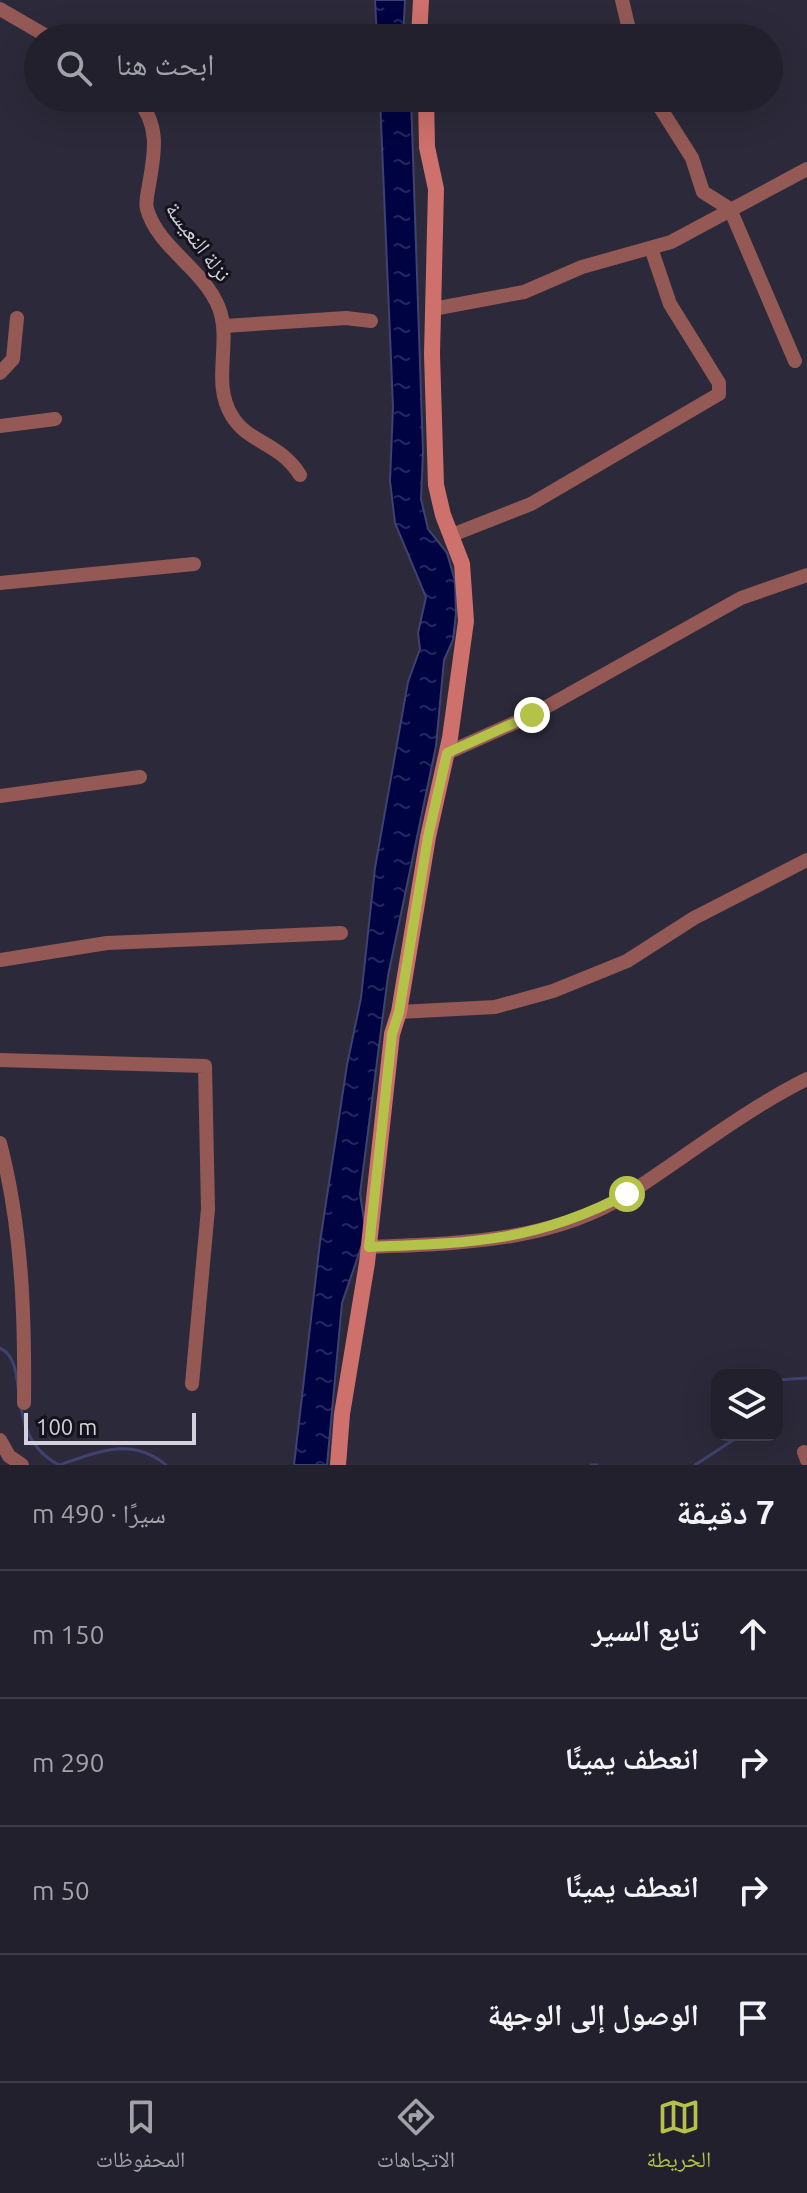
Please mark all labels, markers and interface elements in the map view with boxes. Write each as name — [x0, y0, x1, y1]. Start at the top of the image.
search box — [24, 24, 783, 112]
icon: search — [52, 46, 96, 90]
text: ابحث هنا — [116, 47, 214, 81]
street label: نزلة النعيسة — [160, 197, 237, 286]
route end — [514, 697, 550, 733]
route start — [609, 1176, 645, 1212]
map controls — [711, 1369, 783, 1441]
button: layers — [711, 1369, 783, 1441]
scale bar — [24, 1409, 196, 1445]
text: 100 m — [36, 1414, 97, 1439]
text: 7 دقيقة — [676, 1492, 775, 1530]
text: سيرًا · 490 m — [32, 1499, 166, 1528]
icon: ahead — [731, 1612, 775, 1656]
text: تابع السير — [592, 1613, 699, 1647]
text: 150 m — [32, 1620, 104, 1649]
icon: right — [731, 1740, 775, 1784]
text: انعطف يمينًا — [565, 1741, 699, 1775]
text: 290 m — [32, 1748, 104, 1777]
icon: right — [731, 1868, 775, 1912]
text: انعطف يمينًا — [565, 1869, 699, 1903]
text: 50 m — [32, 1876, 90, 1905]
icon: arrive — [731, 1996, 775, 2040]
text: الوصول إلى الوجهة — [488, 1997, 699, 2031]
tab: المحفوظات — [96, 2095, 185, 2181]
tab: الاتجاهات — [377, 2095, 455, 2181]
tab: الخريطة — [646, 2095, 711, 2181]

